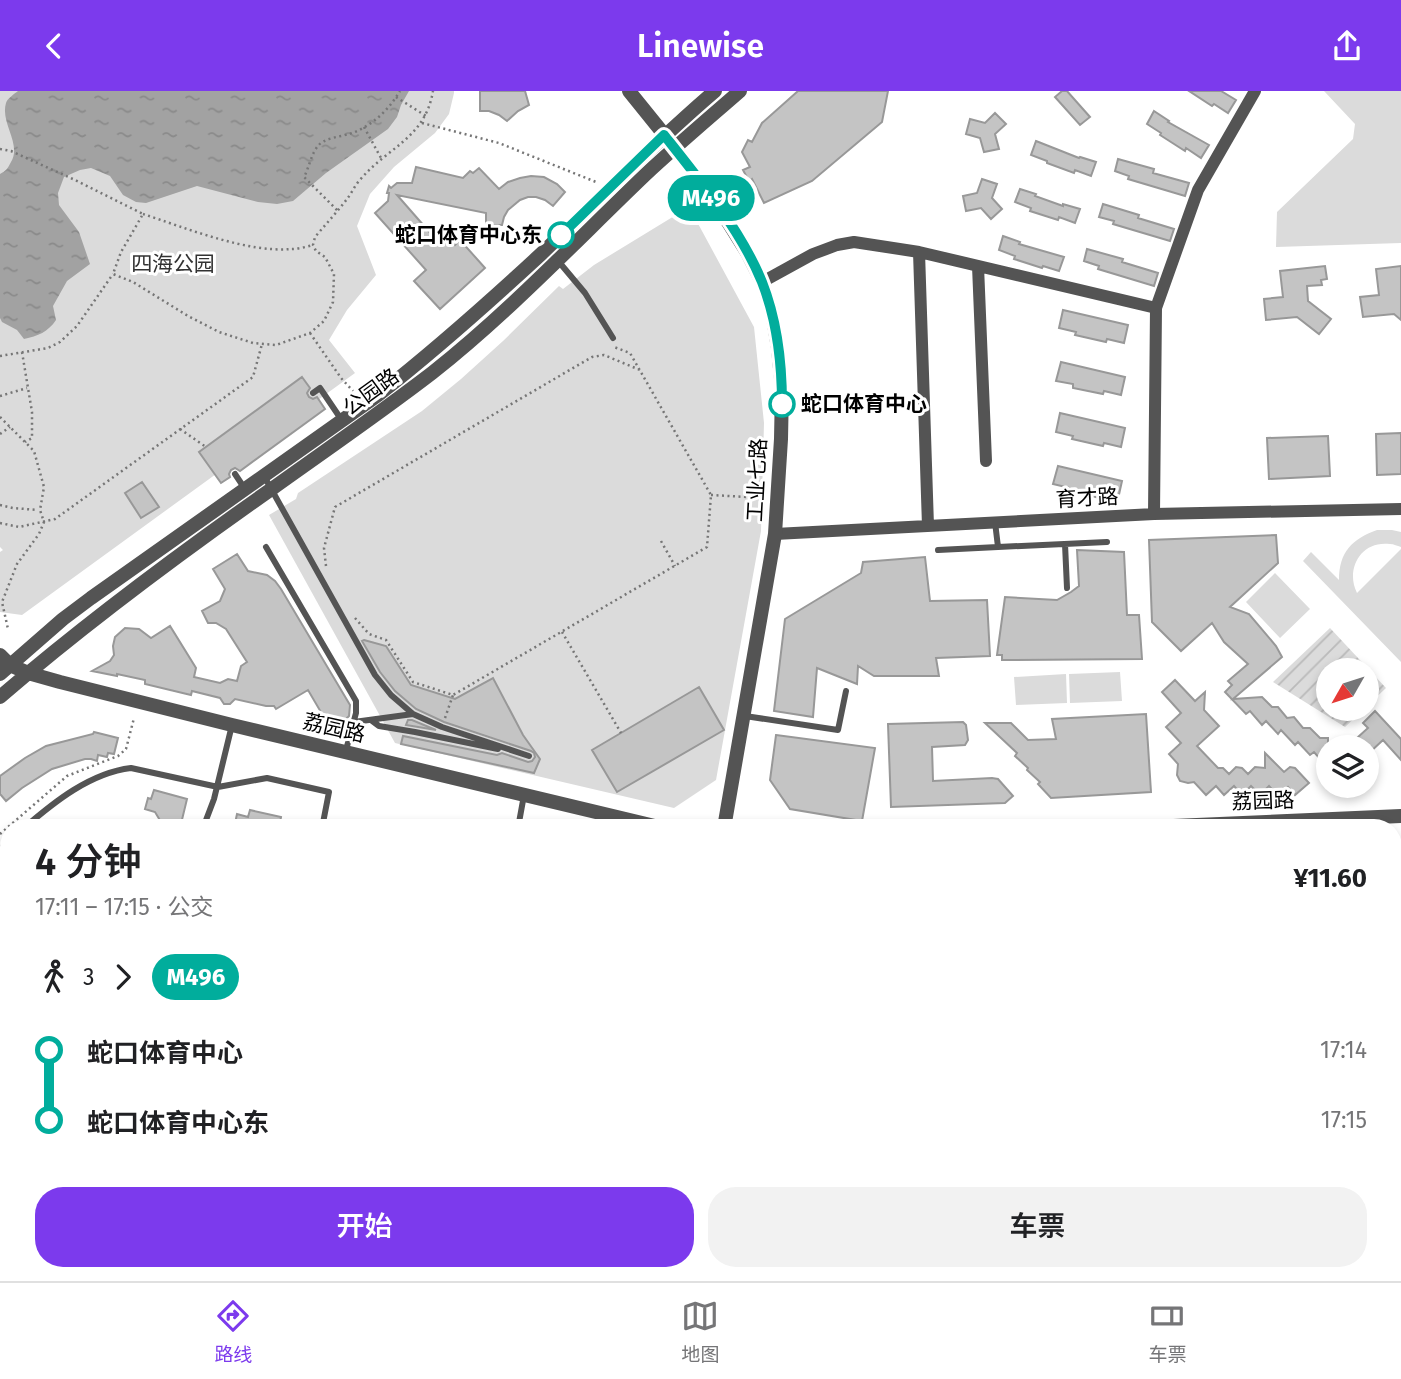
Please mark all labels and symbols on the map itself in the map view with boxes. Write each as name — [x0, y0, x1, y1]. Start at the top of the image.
line badge: M496 — [662, 175, 760, 221]
place label: 蛇口体育中心东 — [395, 222, 542, 248]
marker: 蛇口体育中心东 — [548, 222, 574, 248]
park label: 四海公园 — [131, 251, 215, 277]
street label: 公园路 — [338, 363, 404, 421]
marker: 蛇口体育中心 — [769, 391, 795, 417]
place label: 蛇口体育中心 — [801, 391, 927, 417]
street label: 工业七路 — [742, 437, 772, 523]
street label: 育才路 — [1055, 483, 1119, 513]
north arrow — [1316, 658, 1379, 721]
street label: 荔园路 — [300, 708, 368, 748]
street label: 荔园路 — [1231, 787, 1295, 815]

